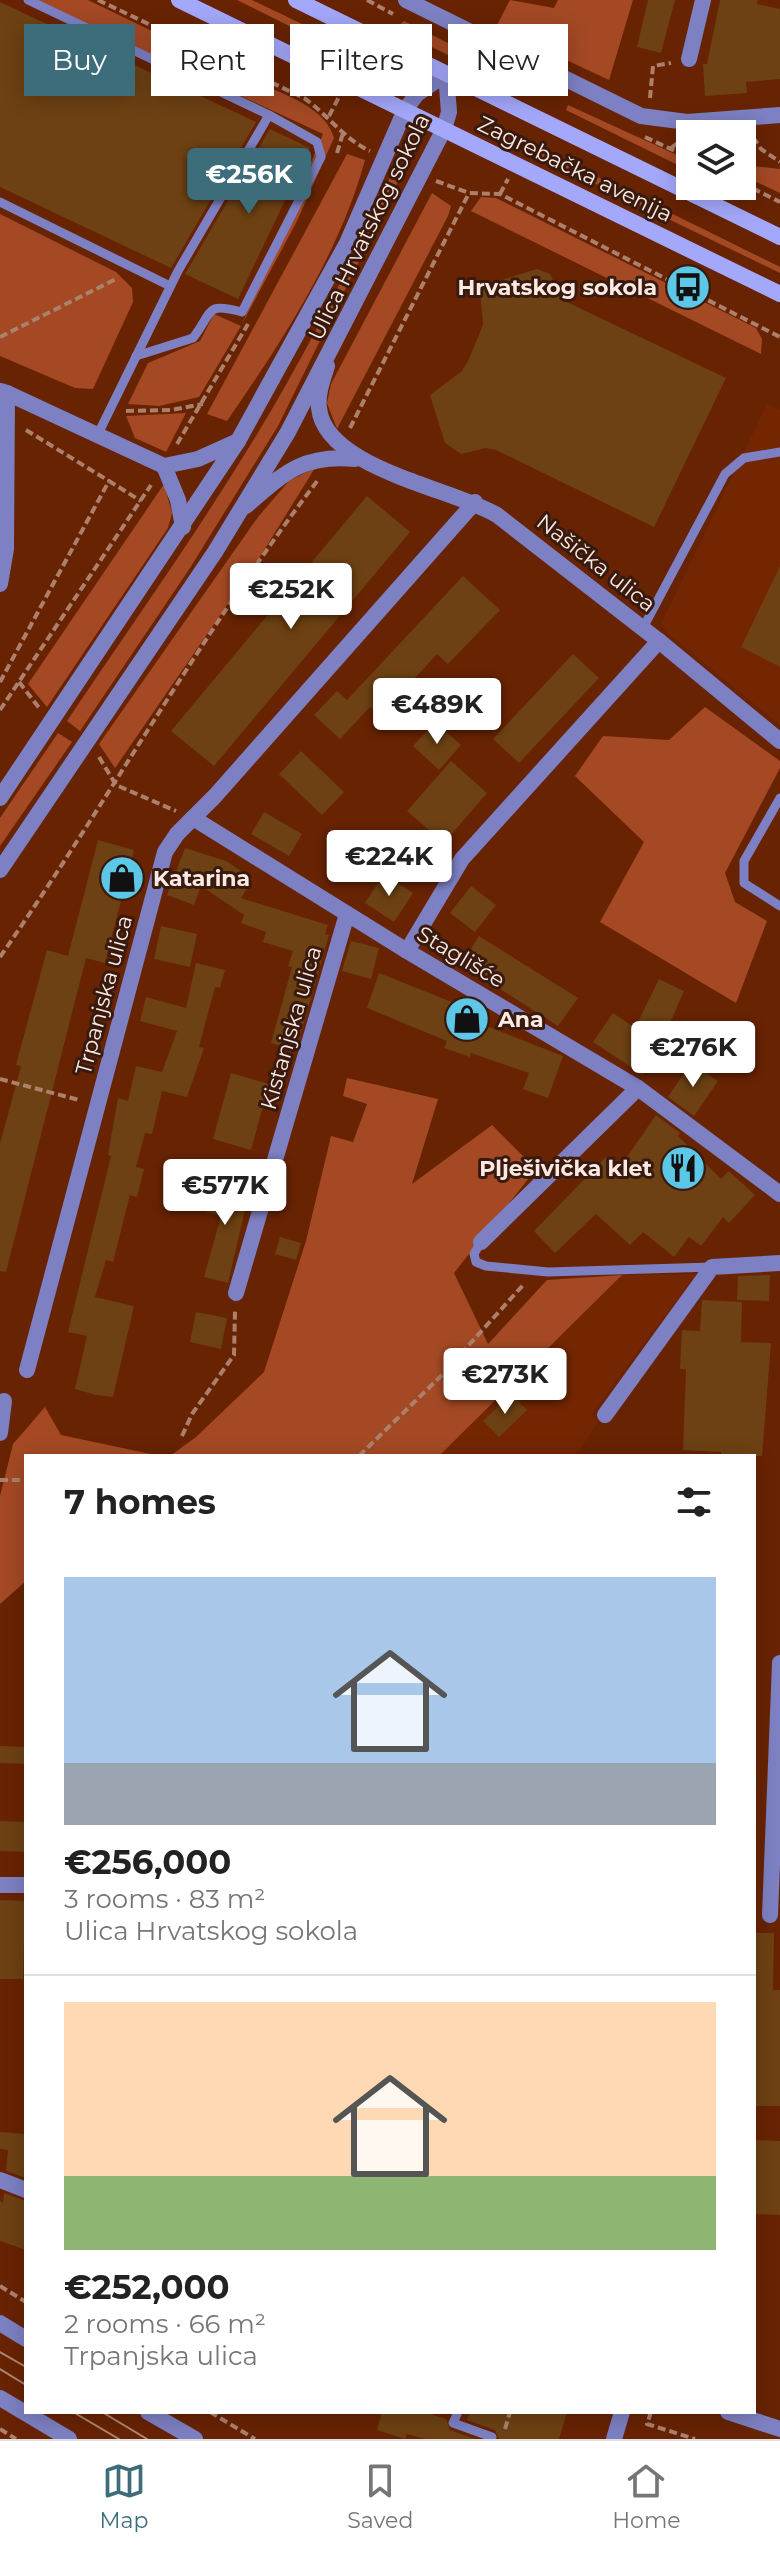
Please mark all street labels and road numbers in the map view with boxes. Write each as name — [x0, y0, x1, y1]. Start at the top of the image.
street label: Ulica Hrvatskog sokola — [302, 109, 436, 345]
street label: Zagrebačka avenija — [473, 110, 677, 228]
street label: Našička ulica — [531, 508, 661, 618]
street label: Trpanjska ulica — [70, 912, 138, 1078]
street label: Staglišće — [412, 920, 510, 994]
street label: Kistanjska ulica — [255, 943, 327, 1113]

